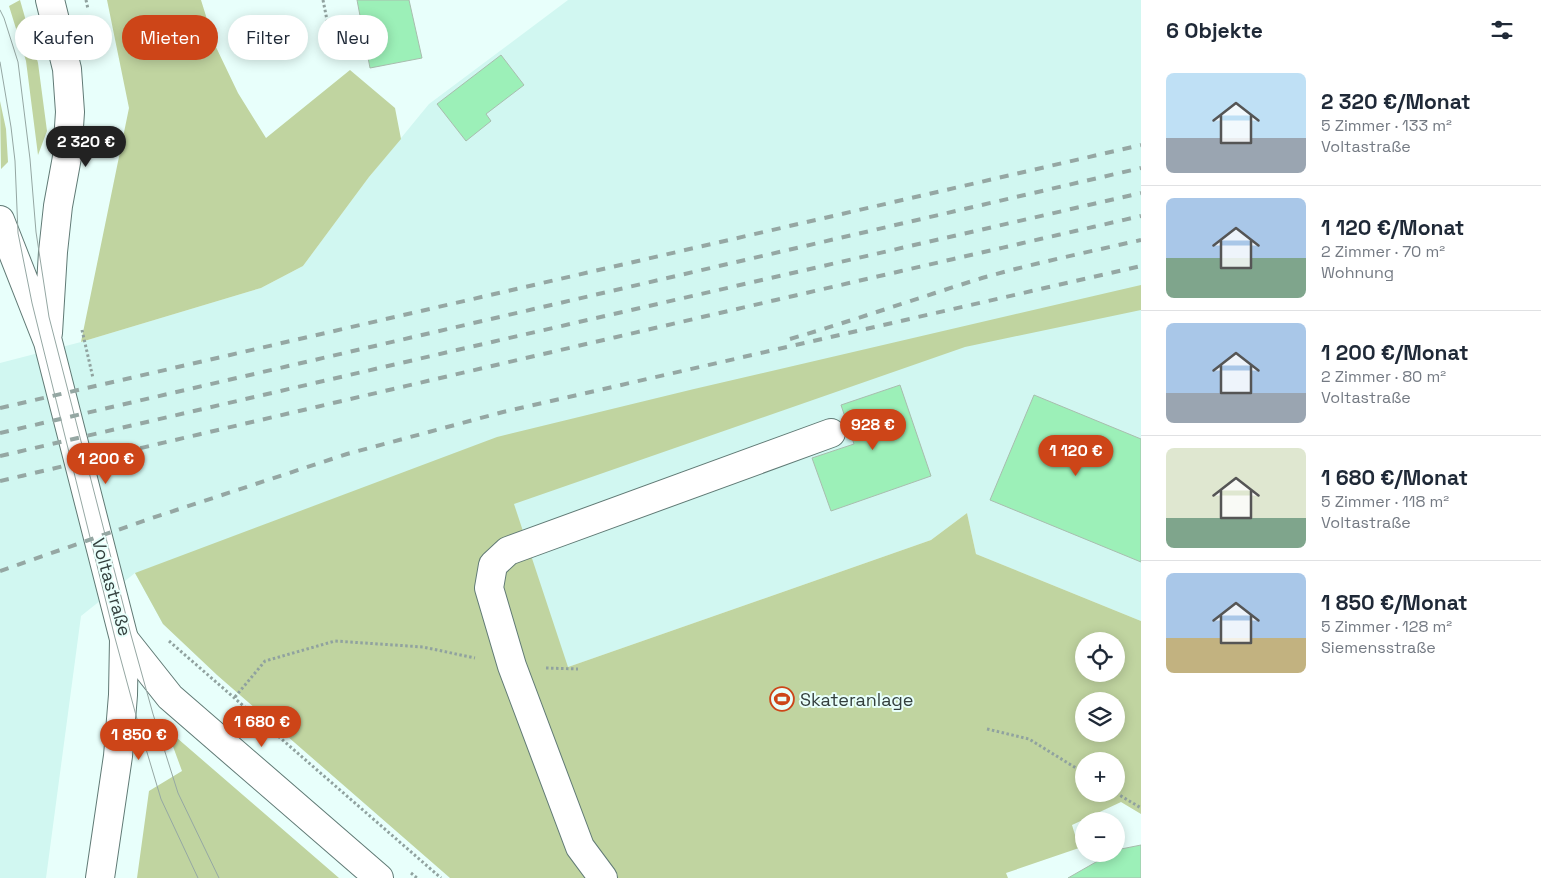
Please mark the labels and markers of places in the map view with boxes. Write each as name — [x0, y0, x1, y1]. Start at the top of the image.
pin: 2 320 € — [40, 126, 132, 168]
pin: 928 € — [838, 408, 908, 451]
pin: 1 120 € — [1030, 434, 1122, 477]
pin: 1 200 € — [60, 442, 152, 485]
sports icon: Skateranlage — [769, 686, 795, 712]
place label: Skateranlage — [800, 688, 914, 711]
pin: 1 680 € — [216, 706, 308, 748]
pin: 1 850 € — [93, 718, 185, 761]

